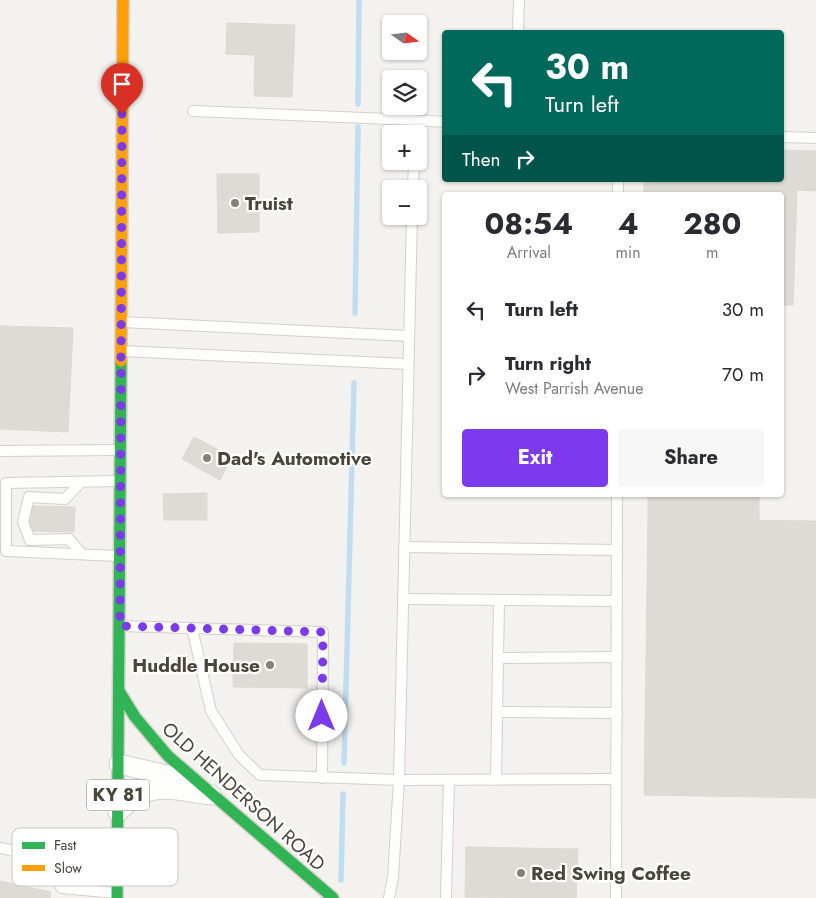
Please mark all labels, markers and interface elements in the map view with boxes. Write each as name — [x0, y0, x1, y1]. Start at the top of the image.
north arrow — [382, 15, 428, 60]
map controls — [382, 15, 427, 225]
text: 30 m — [545, 42, 629, 92]
icon: left — [462, 50, 527, 115]
pin — [101, 63, 143, 114]
icon: arrive — [108, 70, 136, 98]
button: layers — [382, 70, 427, 115]
text: Turn left — [545, 88, 619, 120]
button: + — [382, 125, 427, 170]
icon: right — [511, 145, 539, 173]
text: Then — [462, 146, 501, 173]
button: − — [382, 180, 427, 225]
place label: Truist — [245, 190, 293, 217]
marker: Truist — [229, 197, 241, 209]
text: 08:54 — [484, 202, 573, 245]
text: 4 — [618, 202, 639, 245]
text: 280 — [683, 202, 741, 245]
text: Arrival — [507, 241, 551, 264]
text: min — [616, 241, 641, 264]
text: m — [706, 241, 719, 264]
icon: left — [462, 296, 490, 324]
text: Turn left — [505, 296, 578, 323]
text: 30 m — [722, 296, 764, 323]
text: Turn right — [505, 350, 591, 377]
icon: right — [462, 361, 490, 389]
text: 70 m — [722, 361, 764, 388]
text: West Parrish Avenue — [505, 377, 644, 400]
button: Exit — [462, 429, 608, 487]
button: Share — [618, 429, 764, 487]
place label: Dad's Automotive — [217, 445, 372, 472]
marker: Dad's Automotive — [201, 452, 213, 464]
place label: Huddle House — [132, 652, 260, 679]
marker: Huddle House — [264, 659, 276, 671]
position arrow — [295, 689, 347, 741]
street label: OLD HENDERSON ROAD — [156, 716, 331, 877]
road number: KY 81 — [87, 780, 149, 810]
legend — [12, 828, 178, 886]
text: Fast — [54, 835, 77, 855]
text: Slow — [54, 858, 82, 878]
place label: Red Swing Coffee — [531, 860, 691, 887]
marker: Red Swing Coffee — [515, 867, 527, 879]

